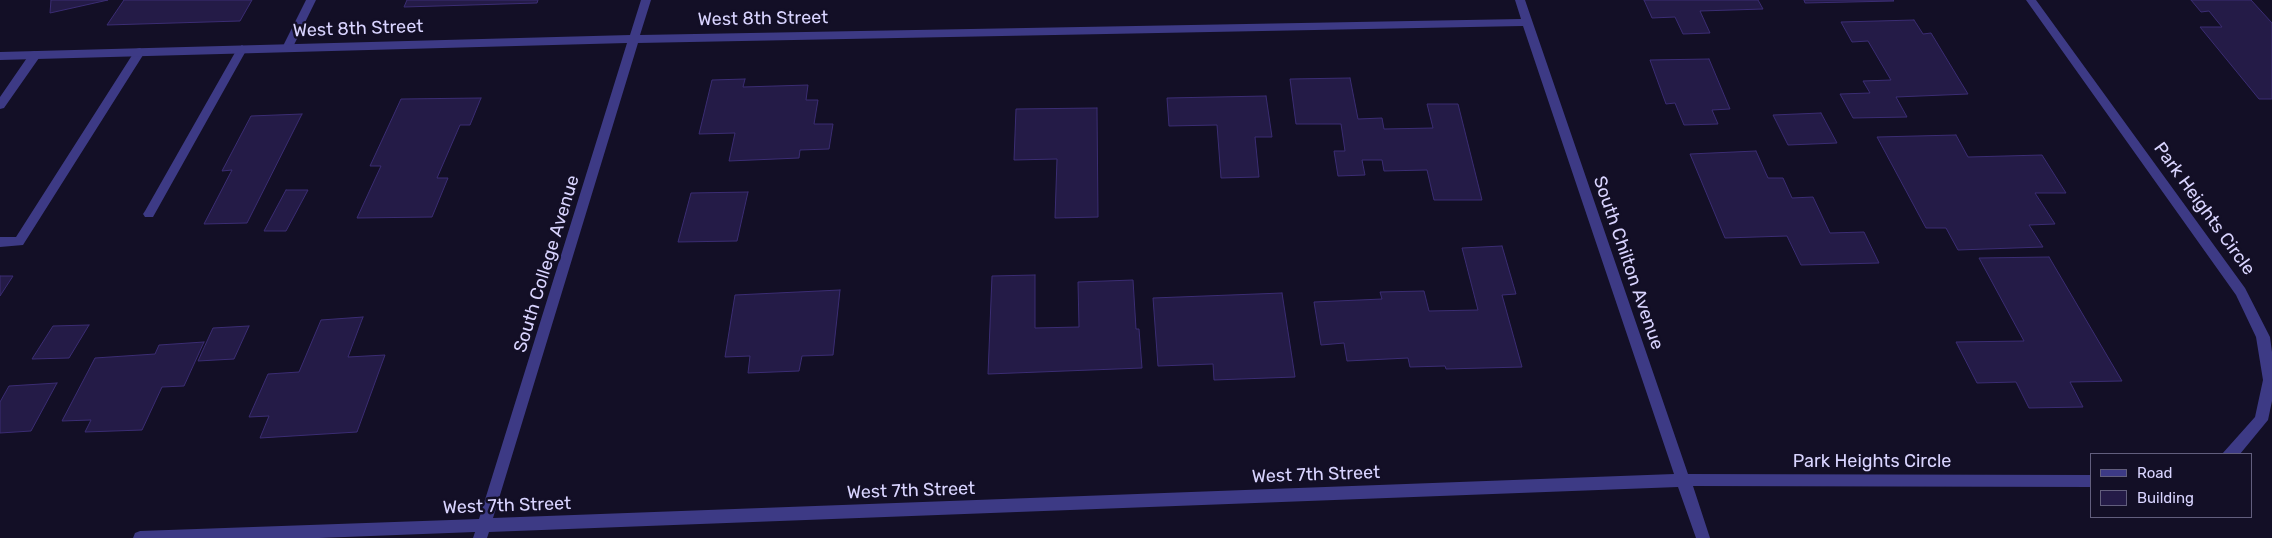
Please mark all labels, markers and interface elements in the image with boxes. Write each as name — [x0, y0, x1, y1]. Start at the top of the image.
street label: West 8th Street — [698, 7, 828, 31]
street label: West 8th Street — [292, 16, 424, 42]
street label: Park Heights Circle — [2149, 138, 2259, 280]
street label: South College Avenue — [510, 173, 584, 355]
street label: South Chilton Avenue — [1588, 173, 1668, 353]
street label: Park Heights Circle — [1793, 451, 1951, 473]
legend — [2090, 453, 2252, 518]
street label: West 7th Street — [1251, 462, 1381, 488]
text: Road — [2137, 464, 2173, 482]
street label: West 7th Street — [846, 478, 976, 504]
text: Building — [2137, 489, 2194, 507]
street label: West 7th Street — [442, 493, 572, 519]

